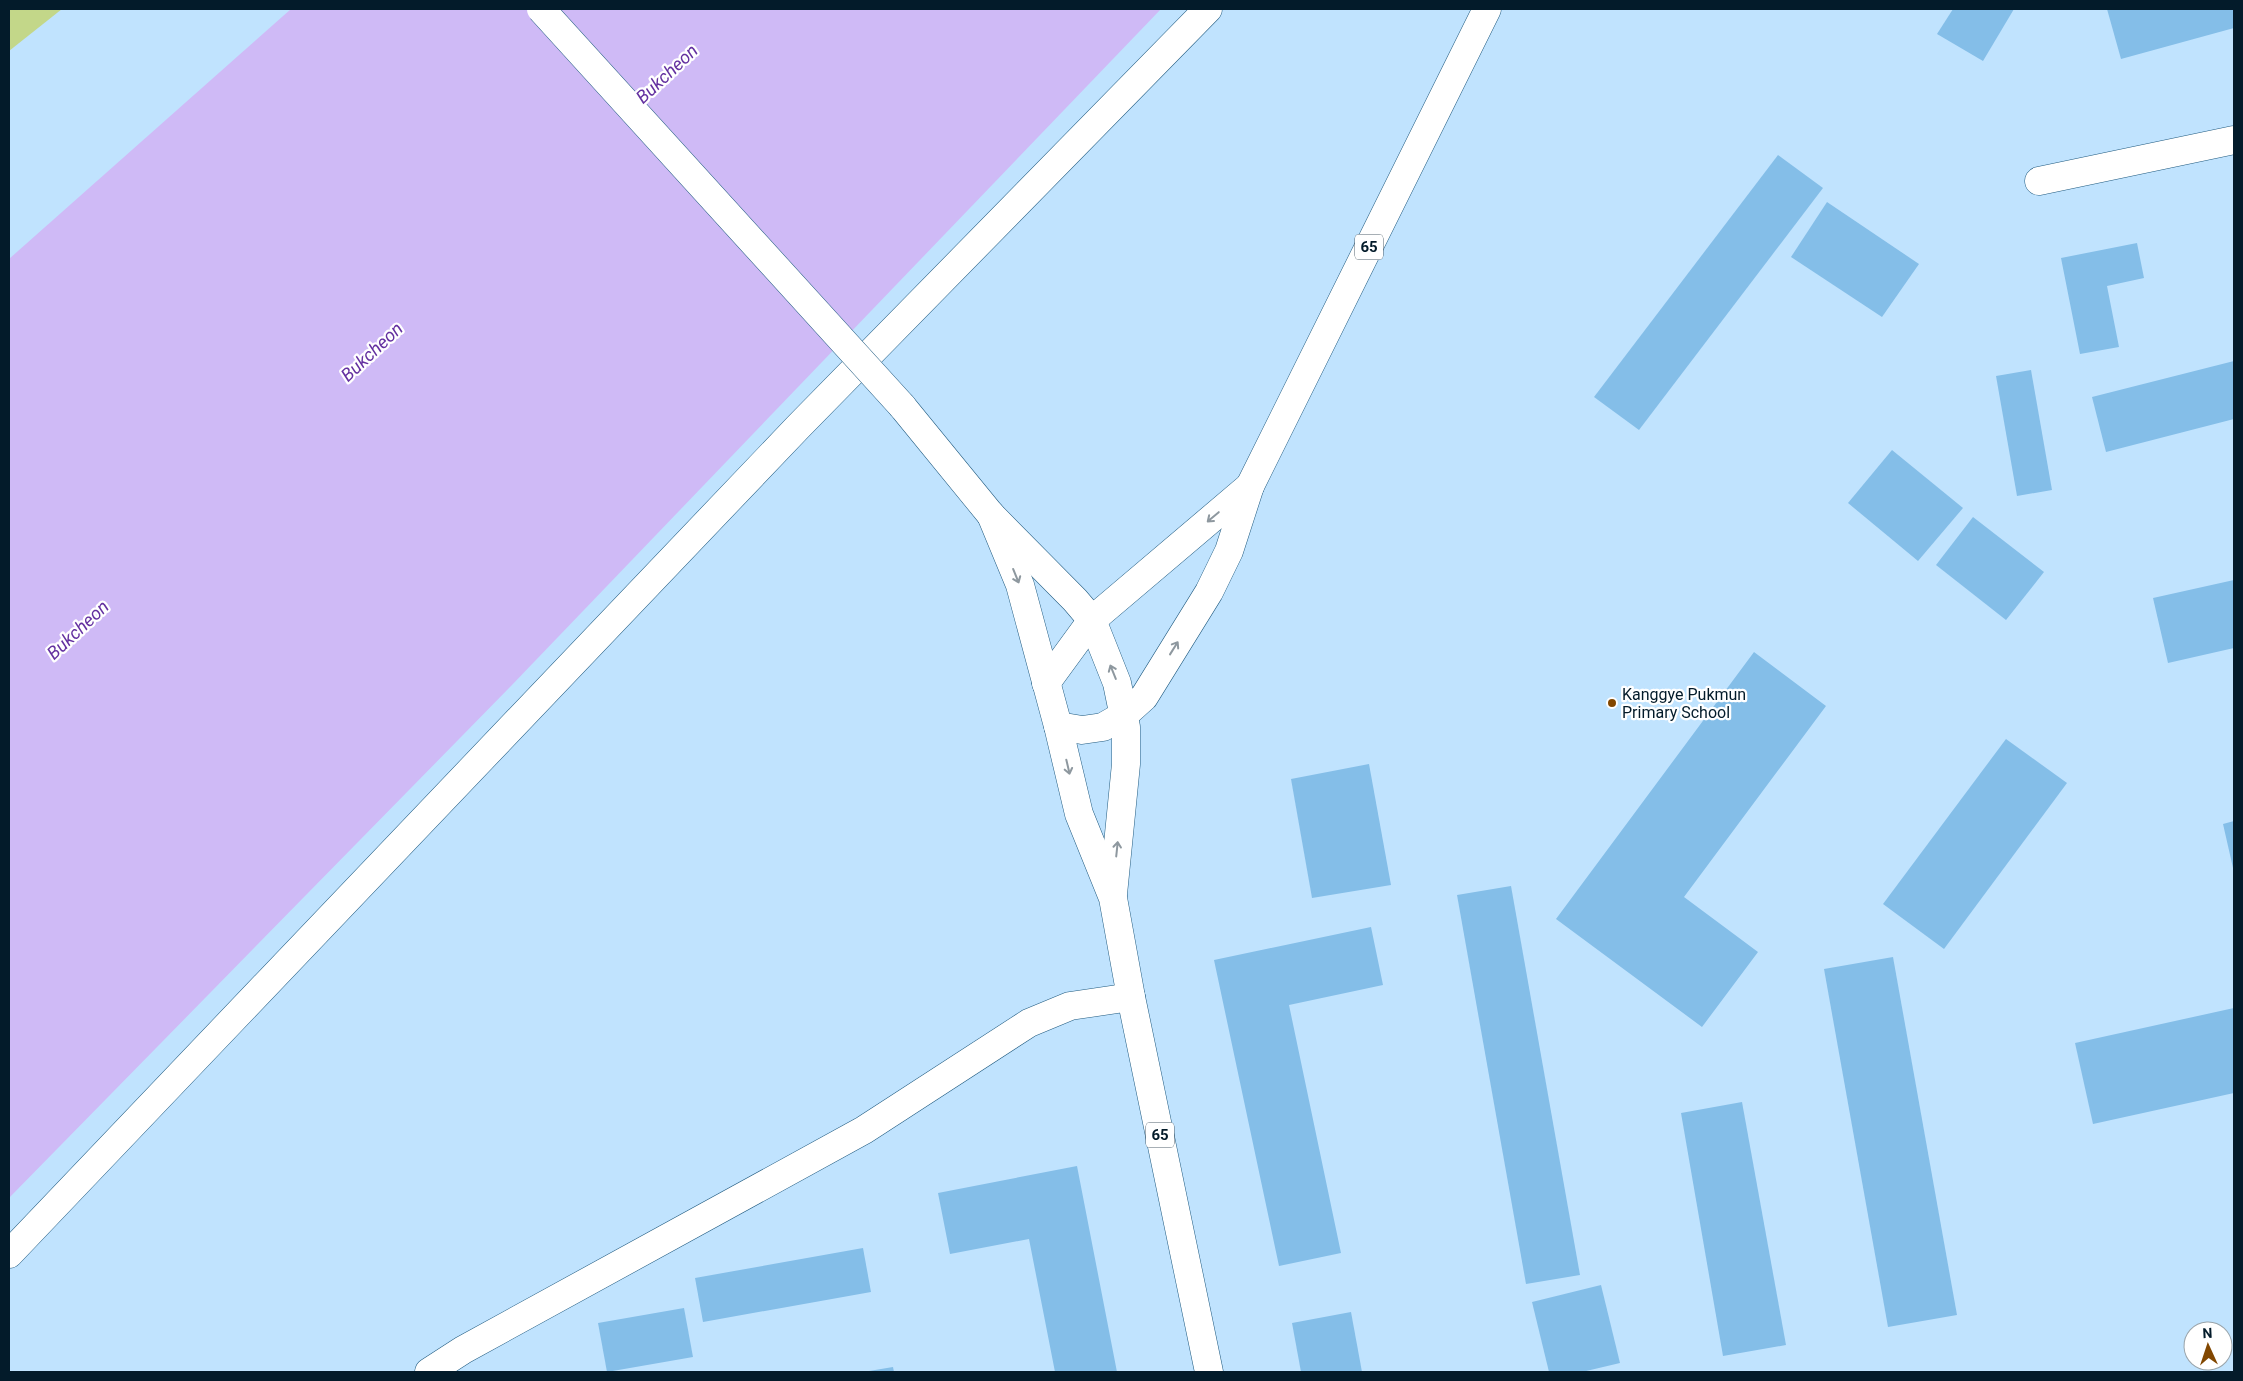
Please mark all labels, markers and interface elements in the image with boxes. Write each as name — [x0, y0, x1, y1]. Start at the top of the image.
water label: Bukcheon — [631, 40, 702, 108]
road number: 65 — [1355, 234, 1383, 260]
water label: Bukcheon — [336, 318, 407, 386]
one-way arrow — [1207, 512, 1220, 523]
one-way arrow — [1012, 568, 1021, 583]
water label: Bukcheon — [42, 596, 113, 664]
one-way arrow — [1170, 642, 1180, 656]
one-way arrow — [1108, 665, 1117, 680]
place label: Kanggye Pukmun Primary School — [1622, 685, 1746, 722]
marker: Kanggye Pukmun Primary School — [1606, 697, 1618, 709]
one-way arrow — [1064, 758, 1073, 774]
one-way arrow — [1113, 842, 1122, 858]
road number: 65 — [1146, 1122, 1174, 1148]
north arrow — [2183, 1321, 2233, 1371]
text: N — [2202, 1325, 2213, 1341]

